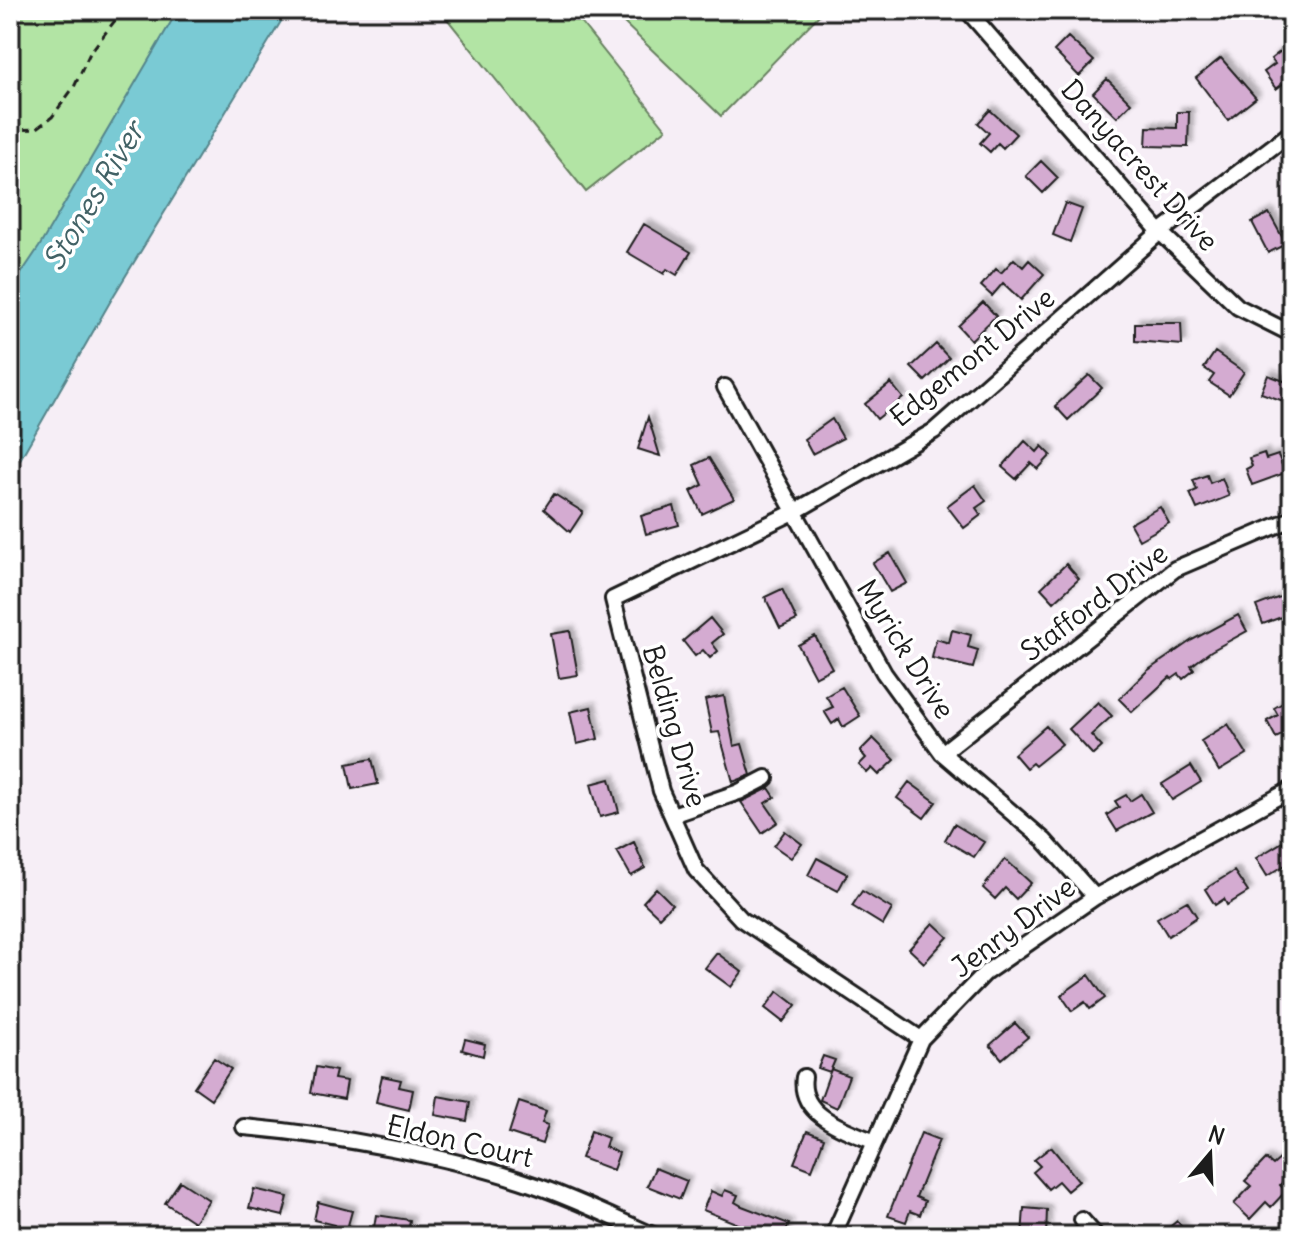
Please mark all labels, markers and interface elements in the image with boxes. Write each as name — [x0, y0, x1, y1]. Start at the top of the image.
street label: Danyacrest Drive — [1053, 72, 1227, 258]
water label: Stones River — [34, 111, 154, 277]
street label: Edgemont Drive — [882, 280, 1062, 434]
street label: Stafford Drive — [1013, 535, 1175, 669]
street label: Myrick Drive — [849, 573, 963, 725]
street label: Belding Drive — [635, 641, 715, 811]
street label: Jenry Drive — [944, 869, 1082, 985]
street label: Eldon Court — [383, 1107, 537, 1175]
north arrow — [1170, 1114, 1250, 1194]
text: N — [1205, 1119, 1228, 1151]

